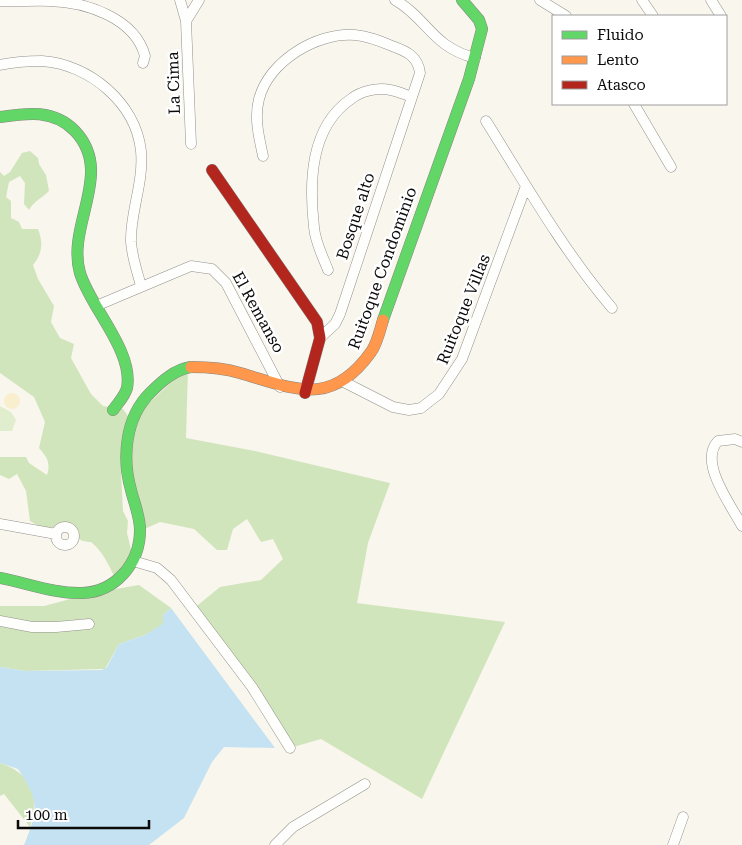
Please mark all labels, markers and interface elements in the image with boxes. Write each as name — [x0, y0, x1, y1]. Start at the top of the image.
legend — [552, 15, 727, 105]
text: Fluido — [597, 26, 644, 44]
street label: La Cima — [163, 51, 184, 115]
text: Lento — [597, 51, 639, 69]
text: Atasco — [597, 76, 646, 94]
street label: Bosque alto — [332, 170, 379, 262]
street label: Ruitoque Condominio — [344, 184, 421, 352]
street label: Ruitoque Villas — [433, 251, 494, 367]
street label: El Remanso — [228, 268, 289, 356]
scale bar — [18, 798, 149, 830]
text: 100 m — [25, 806, 68, 824]

